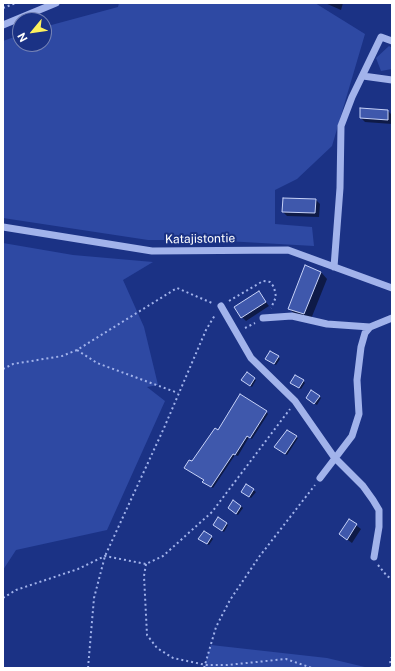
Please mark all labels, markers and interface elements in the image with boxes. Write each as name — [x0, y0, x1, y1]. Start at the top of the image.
north arrow — [12, 12, 52, 52]
text: N — [15, 31, 30, 44]
street label: Katajistontie — [165, 231, 235, 247]

